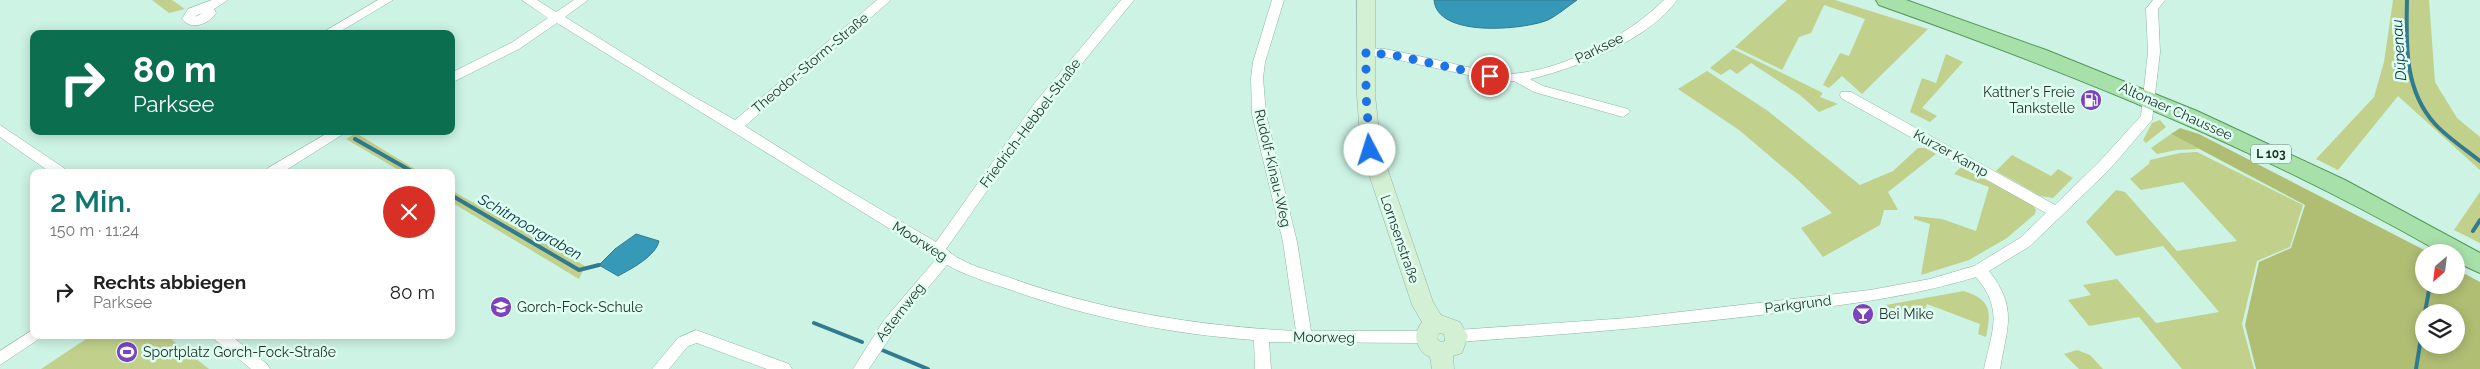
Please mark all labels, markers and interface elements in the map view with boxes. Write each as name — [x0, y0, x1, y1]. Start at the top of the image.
street label: Theodor-Storm-Straße — [749, 10, 871, 116]
water label: Düpenau — [2388, 18, 2410, 81]
street label: Parksee — [1572, 29, 1626, 67]
text: 80 m — [133, 49, 217, 90]
icon: right — [50, 50, 115, 115]
street label: Friedrich-Hebbel-Straße — [976, 55, 1084, 191]
pin — [1469, 55, 1511, 97]
icon: arrive — [1476, 62, 1504, 90]
street label: Altonaer Chaussee — [2117, 79, 2235, 143]
place label: Kattner's Freie Tankstelle — [1983, 84, 2075, 116]
fuel station icon: Kattner's Freie Tankstelle — [2079, 88, 2103, 112]
text: Parksee — [133, 91, 214, 117]
street label: Rudolf-Kinau-Weg — [1252, 107, 1294, 229]
position arrow — [1343, 123, 1395, 175]
street label: Kurzer Kamp — [1911, 126, 1992, 180]
road number: L 103 — [2251, 144, 2291, 164]
text: 2 Min. — [50, 184, 132, 219]
button: close — [383, 186, 435, 238]
water label: Schitmoorgraben — [474, 190, 585, 264]
street label: Lornsenstraße — [1377, 193, 1423, 285]
street label: Moorweg — [890, 218, 950, 264]
text: 150 m · 11:24 — [50, 221, 139, 240]
north arrow — [2415, 244, 2465, 294]
map controls — [2415, 244, 2465, 354]
text: Rechts abbiegen — [93, 271, 246, 293]
icon: right — [50, 278, 78, 306]
street label: Asternweg — [872, 280, 928, 344]
text: 80 m — [390, 281, 435, 303]
street label: Parkgrund — [1764, 292, 1832, 316]
text: Parksee — [93, 293, 152, 312]
school or university icon: Gorch-Fock-Schule — [489, 295, 513, 319]
place label: Gorch-Fock-Schule — [517, 299, 643, 315]
bar icon: Bei Mike — [1851, 302, 1875, 326]
button: layers — [2415, 304, 2465, 354]
place label: Bei Mike — [1879, 306, 1934, 322]
street label: Moorweg — [1293, 328, 1355, 346]
sports icon: Sportplatz Gorch-Fock-Straße — [115, 340, 139, 364]
place label: Sportplatz Gorch-Fock-Straße — [143, 344, 336, 360]

